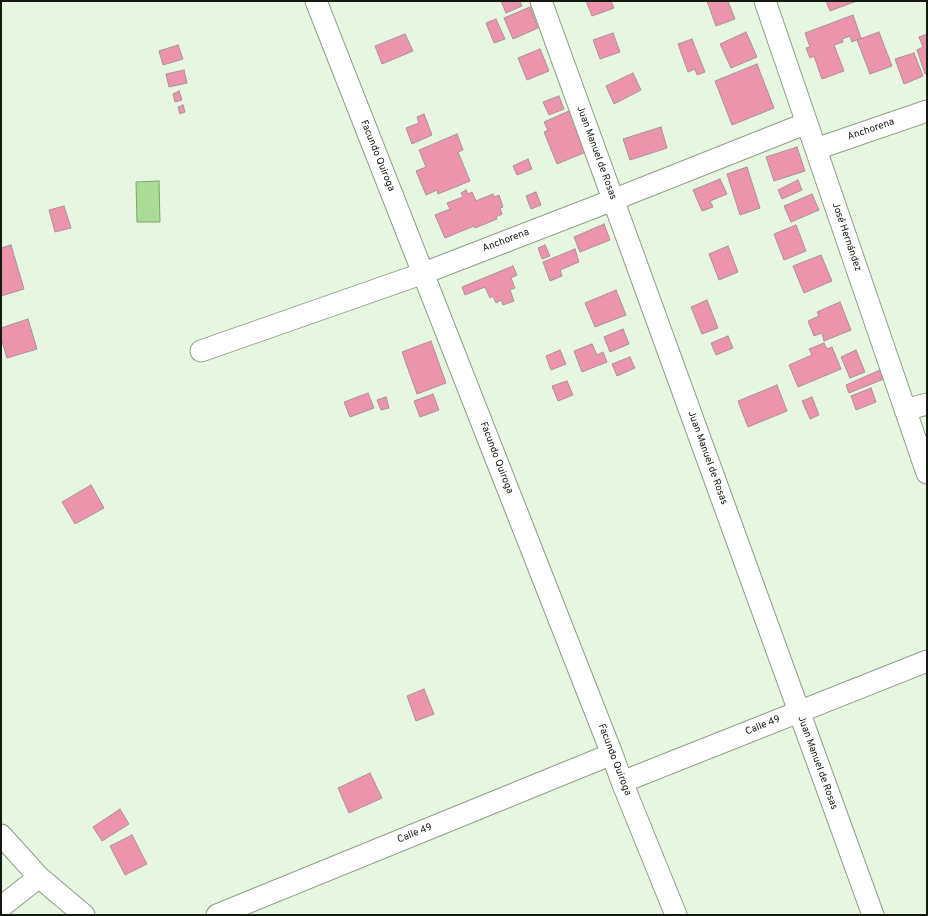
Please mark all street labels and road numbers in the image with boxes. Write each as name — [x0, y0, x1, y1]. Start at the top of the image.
street label: Juan Manuel de Rosas — [573, 104, 619, 202]
street label: Anchorena — [846, 116, 896, 144]
street label: Facundo Quiroga — [357, 119, 397, 193]
street label: José Hernández — [829, 201, 863, 273]
street label: Anchorena — [481, 227, 531, 255]
street label: Juan Manuel de Rosas — [684, 409, 730, 507]
street label: Facundo Quiroga — [477, 420, 515, 496]
street label: Calle 49 — [744, 714, 782, 738]
street label: Juan Manuel de Rosas — [794, 714, 840, 812]
street label: Facundo Quiroga — [595, 722, 633, 798]
street label: Calle 49 — [396, 822, 434, 846]

